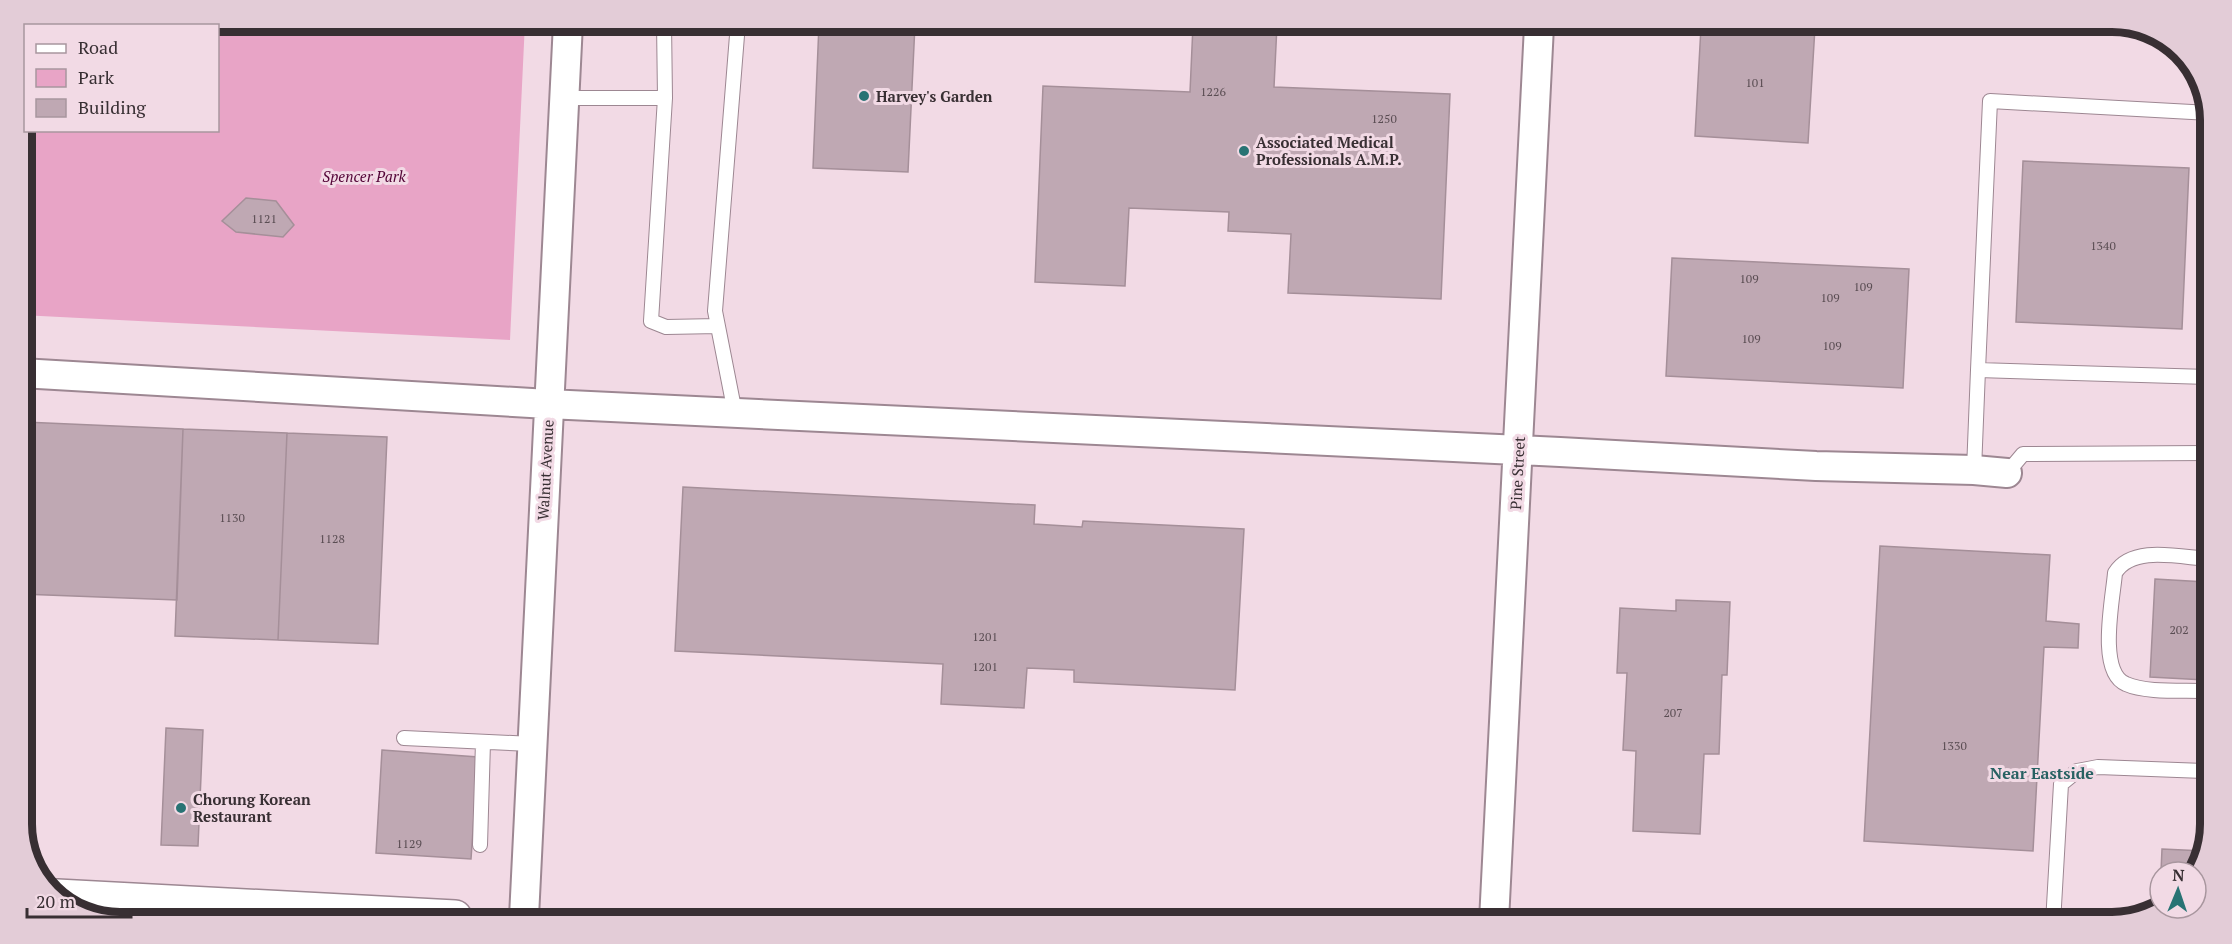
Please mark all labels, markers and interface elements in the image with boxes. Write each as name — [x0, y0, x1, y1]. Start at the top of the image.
legend — [24, 24, 219, 132]
text: Road — [78, 35, 118, 59]
text: Park — [78, 65, 115, 89]
house number: 101 — [1745, 75, 1765, 90]
house number: 1226 — [1200, 84, 1226, 99]
place label: Harvey's Garden — [876, 86, 993, 106]
marker: Harvey's Garden — [857, 89, 871, 103]
text: Building — [78, 95, 146, 119]
house number: 1250 — [1371, 111, 1397, 126]
place label: Associated Medical Professionals A.M.P. — [1256, 132, 1402, 169]
marker: Associated Medical Professionals A.M.P. — [1237, 144, 1251, 158]
park label: Spencer Park — [322, 166, 406, 186]
house number: 1121 — [251, 211, 277, 226]
house number: 1340 — [2090, 238, 2116, 253]
house number: 109 — [1739, 271, 1759, 286]
house number: 109 — [1853, 279, 1873, 294]
house number: 109 — [1820, 290, 1840, 305]
house number: 109 — [1741, 331, 1761, 346]
house number: 109 — [1822, 338, 1842, 353]
street label: Walnut Avenue — [532, 419, 558, 521]
street label: Pine Street — [1505, 435, 1529, 510]
house number: 1130 — [219, 510, 245, 525]
house number: 1128 — [319, 531, 345, 546]
house number: 202 — [2169, 622, 2189, 637]
house number: 1201 — [972, 629, 998, 644]
house number: 1201 — [972, 659, 998, 674]
house number: 207 — [1663, 705, 1683, 720]
house number: 1330 — [1941, 738, 1967, 753]
district label: Near Eastside — [1990, 762, 2094, 784]
place label: Chorung Korean Restaurant — [193, 789, 311, 826]
marker: Chorung Korean Restaurant — [174, 801, 188, 815]
house number: 1129 — [396, 836, 422, 851]
north arrow — [2148, 860, 2208, 920]
text: N — [2172, 864, 2185, 886]
scale bar — [27, 881, 130, 919]
text: 20 m — [36, 889, 76, 913]

